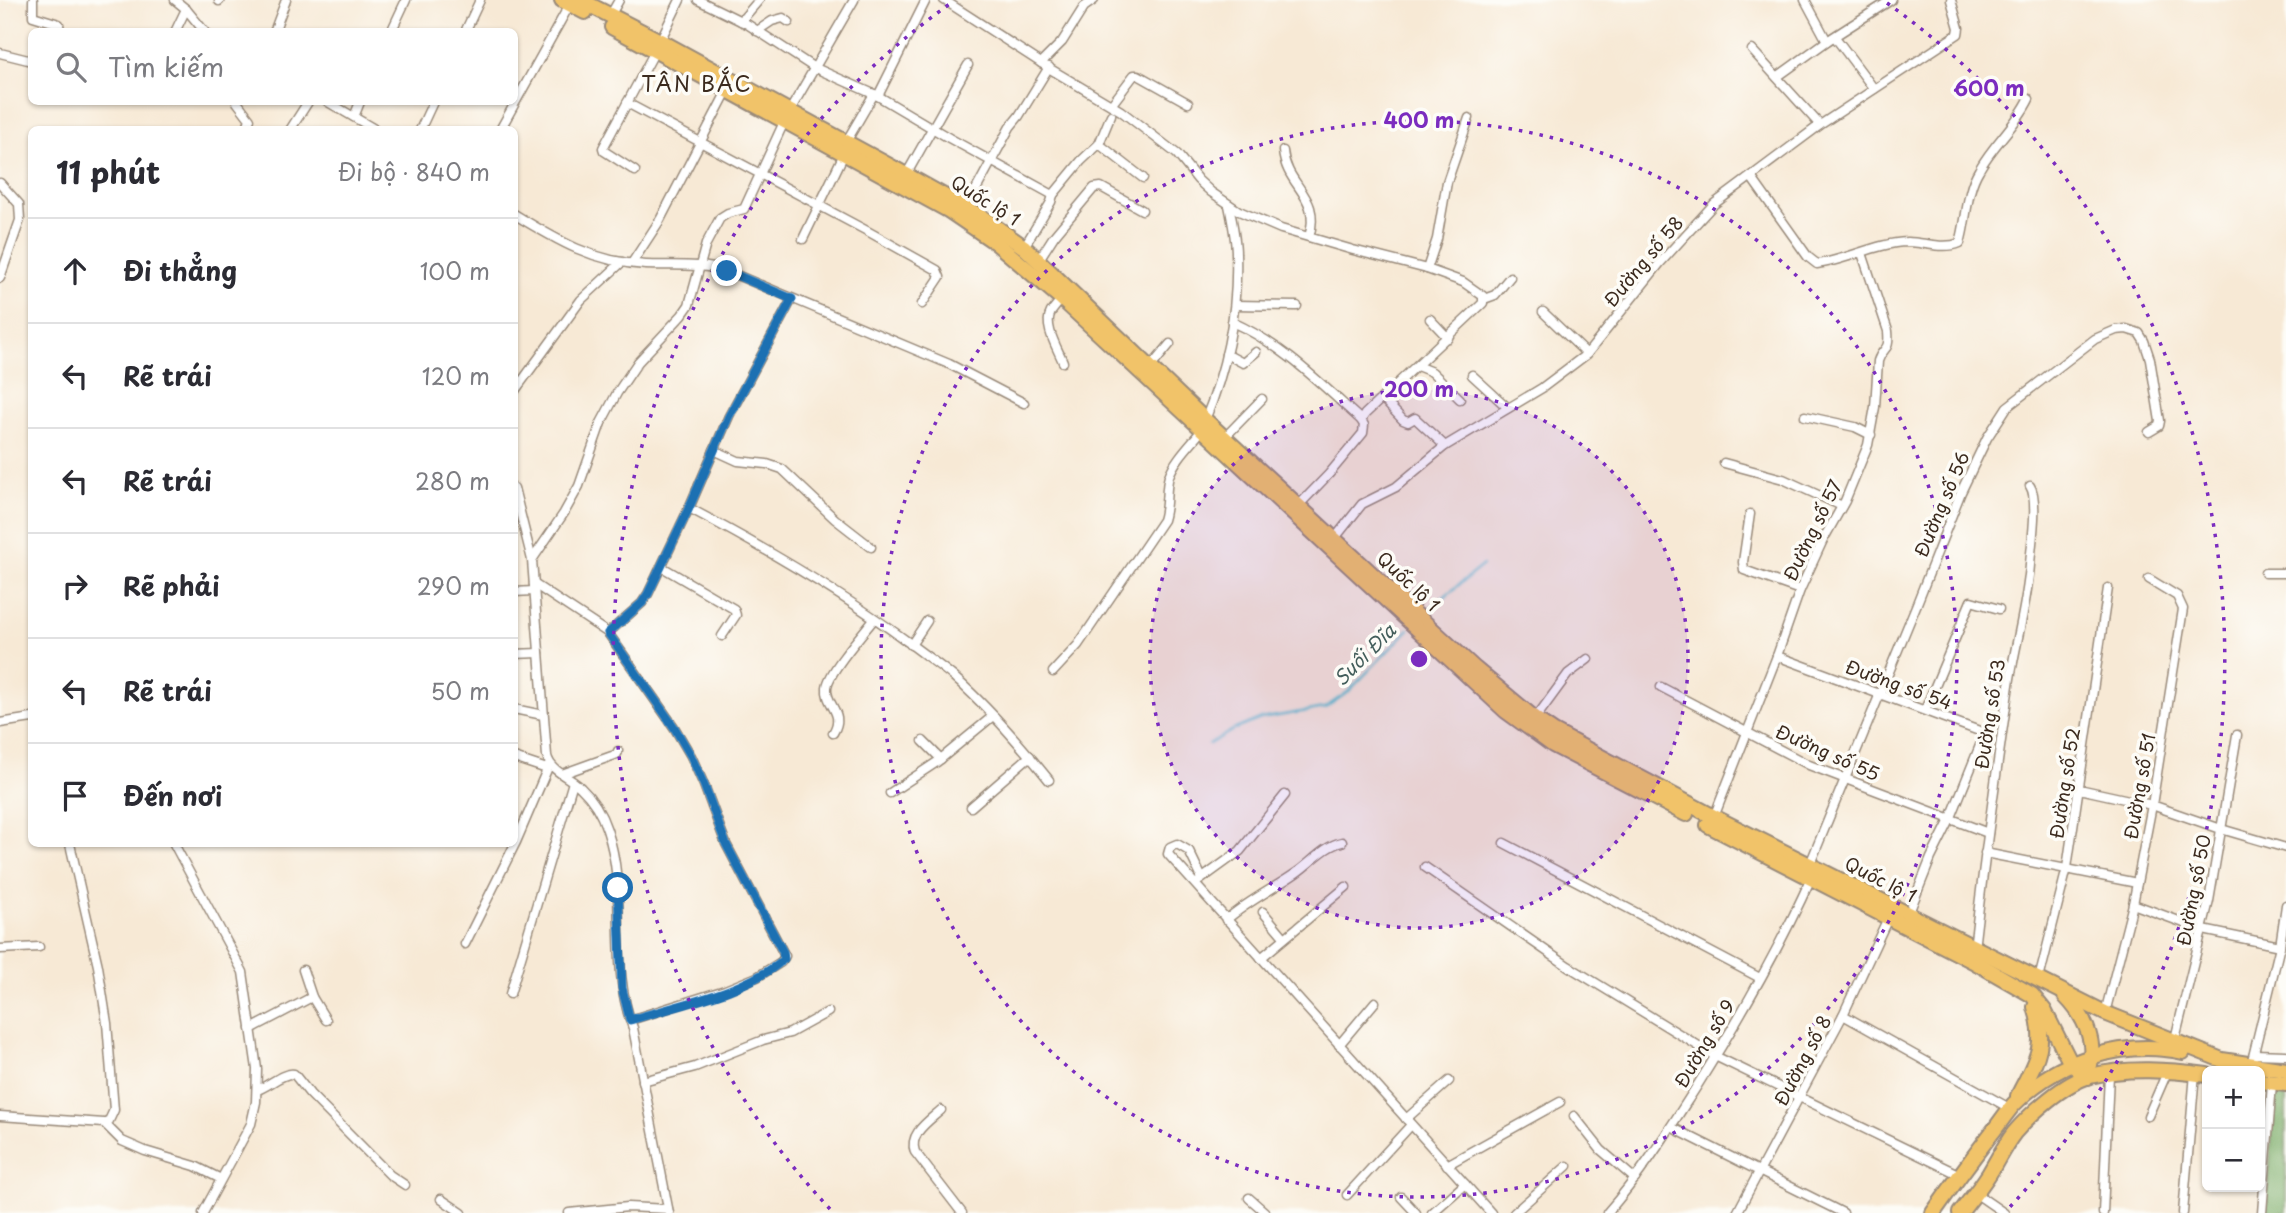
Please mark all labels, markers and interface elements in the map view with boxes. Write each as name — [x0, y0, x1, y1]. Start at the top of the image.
search box — [28, 28, 518, 105]
text: Tìm kiếm — [108, 47, 224, 86]
icon: search — [52, 48, 90, 86]
district label: TÂN BẮC — [641, 66, 753, 99]
text: 600 m — [1953, 71, 2025, 103]
text: 400 m — [1384, 103, 1454, 135]
text: 11 phút — [56, 149, 161, 194]
text: Đi bộ · 840 m — [338, 154, 490, 189]
street label: Quốc lộ 1 — [946, 168, 1026, 232]
street label: Đường số 58 — [1597, 210, 1689, 312]
text: Đi thẳng — [123, 251, 237, 290]
icon: ahead — [56, 252, 94, 290]
text: 100 m — [420, 253, 490, 288]
route end — [711, 255, 742, 286]
text: Rẽ trái — [123, 356, 212, 395]
icon: left — [56, 357, 94, 395]
text: 120 m — [422, 358, 490, 393]
text: 200 m — [1384, 372, 1454, 404]
street label: Đường số 56 — [1907, 447, 1975, 561]
text: Rẽ trái — [123, 461, 212, 500]
icon: left — [56, 462, 94, 500]
text: 280 m — [415, 463, 490, 498]
street label: Đường số 57 — [1776, 475, 1848, 585]
street label: Quốc lộ 1 — [1371, 545, 1447, 617]
text: Rẽ phải — [123, 566, 220, 605]
icon: right — [56, 567, 94, 605]
text: 290 m — [417, 568, 490, 603]
water label: Suối Đĩa — [1327, 616, 1402, 691]
centre of rings — [1407, 647, 1431, 671]
street label: Đường số 54 — [1842, 652, 1956, 716]
street label: Đường số 53 — [1967, 657, 2011, 771]
text: Rẽ trái — [123, 671, 212, 710]
icon: left — [56, 672, 94, 710]
text: 50 m — [430, 673, 490, 708]
street label: Đường số 55 — [1772, 717, 1884, 787]
street label: Đường số 52 — [2042, 726, 2086, 840]
street label: Đường số 51 — [2116, 731, 2162, 841]
text: Đến nơi — [123, 776, 222, 815]
icon: arrive — [56, 777, 94, 815]
street label: Đường số 50 — [2169, 832, 2217, 948]
street label: Quốc lộ 1 — [1840, 849, 1922, 909]
route start — [602, 872, 633, 903]
street label: Đường số 9 — [1667, 994, 1741, 1092]
street label: Đường số 8 — [1767, 1010, 1837, 1110]
map controls — [2202, 1066, 2265, 1192]
button: + — [2202, 1066, 2265, 1129]
button: − — [2202, 1129, 2265, 1192]

